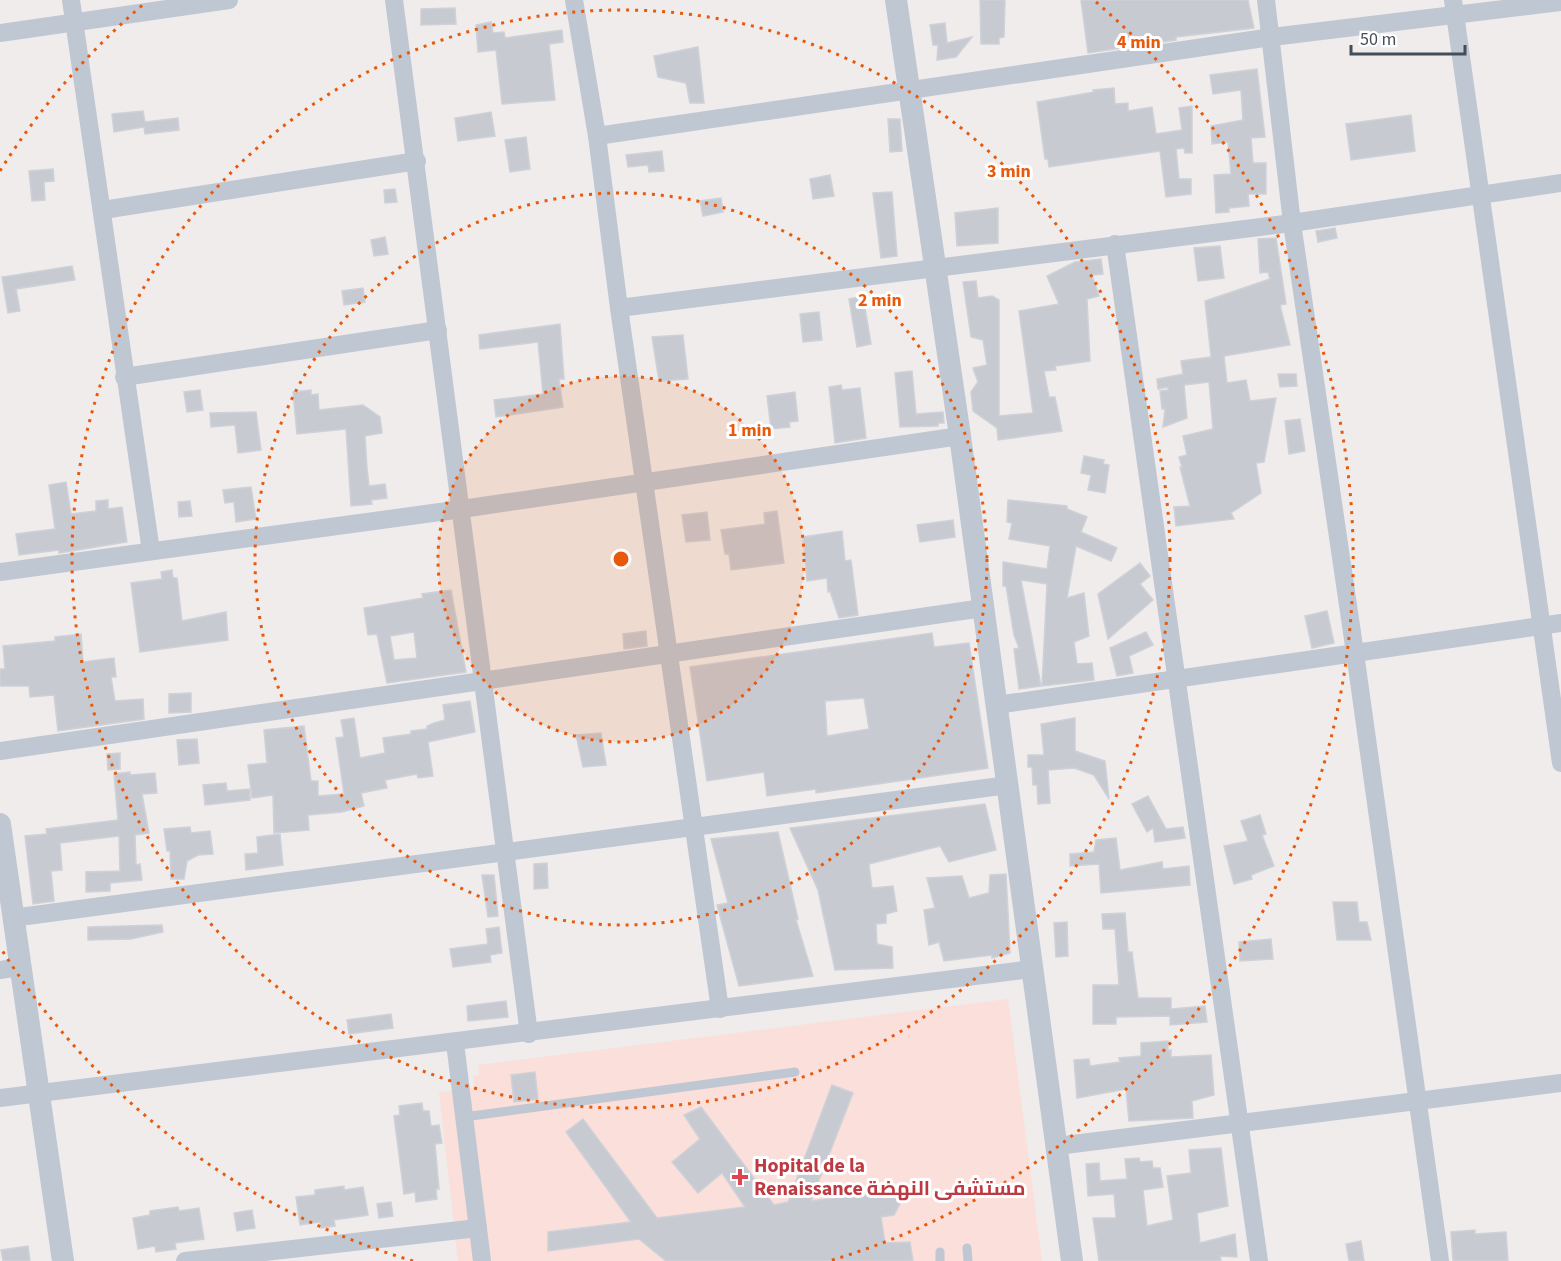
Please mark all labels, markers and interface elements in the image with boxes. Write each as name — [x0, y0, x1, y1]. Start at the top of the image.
scale bar — [1351, 18, 1465, 56]
text: 50 m — [1360, 27, 1396, 52]
text: 4 min — [1117, 30, 1161, 55]
text: 3 min — [987, 159, 1031, 184]
text: 2 min — [858, 288, 902, 313]
text: 1 min — [728, 418, 772, 443]
centre of rings — [611, 549, 631, 569]
place label: Hopital de la Renaissance مستشفى النهضة — [754, 1152, 1025, 1203]
marker: Hopital de la Renaissance مستشفى النهضة — [731, 1168, 749, 1186]

